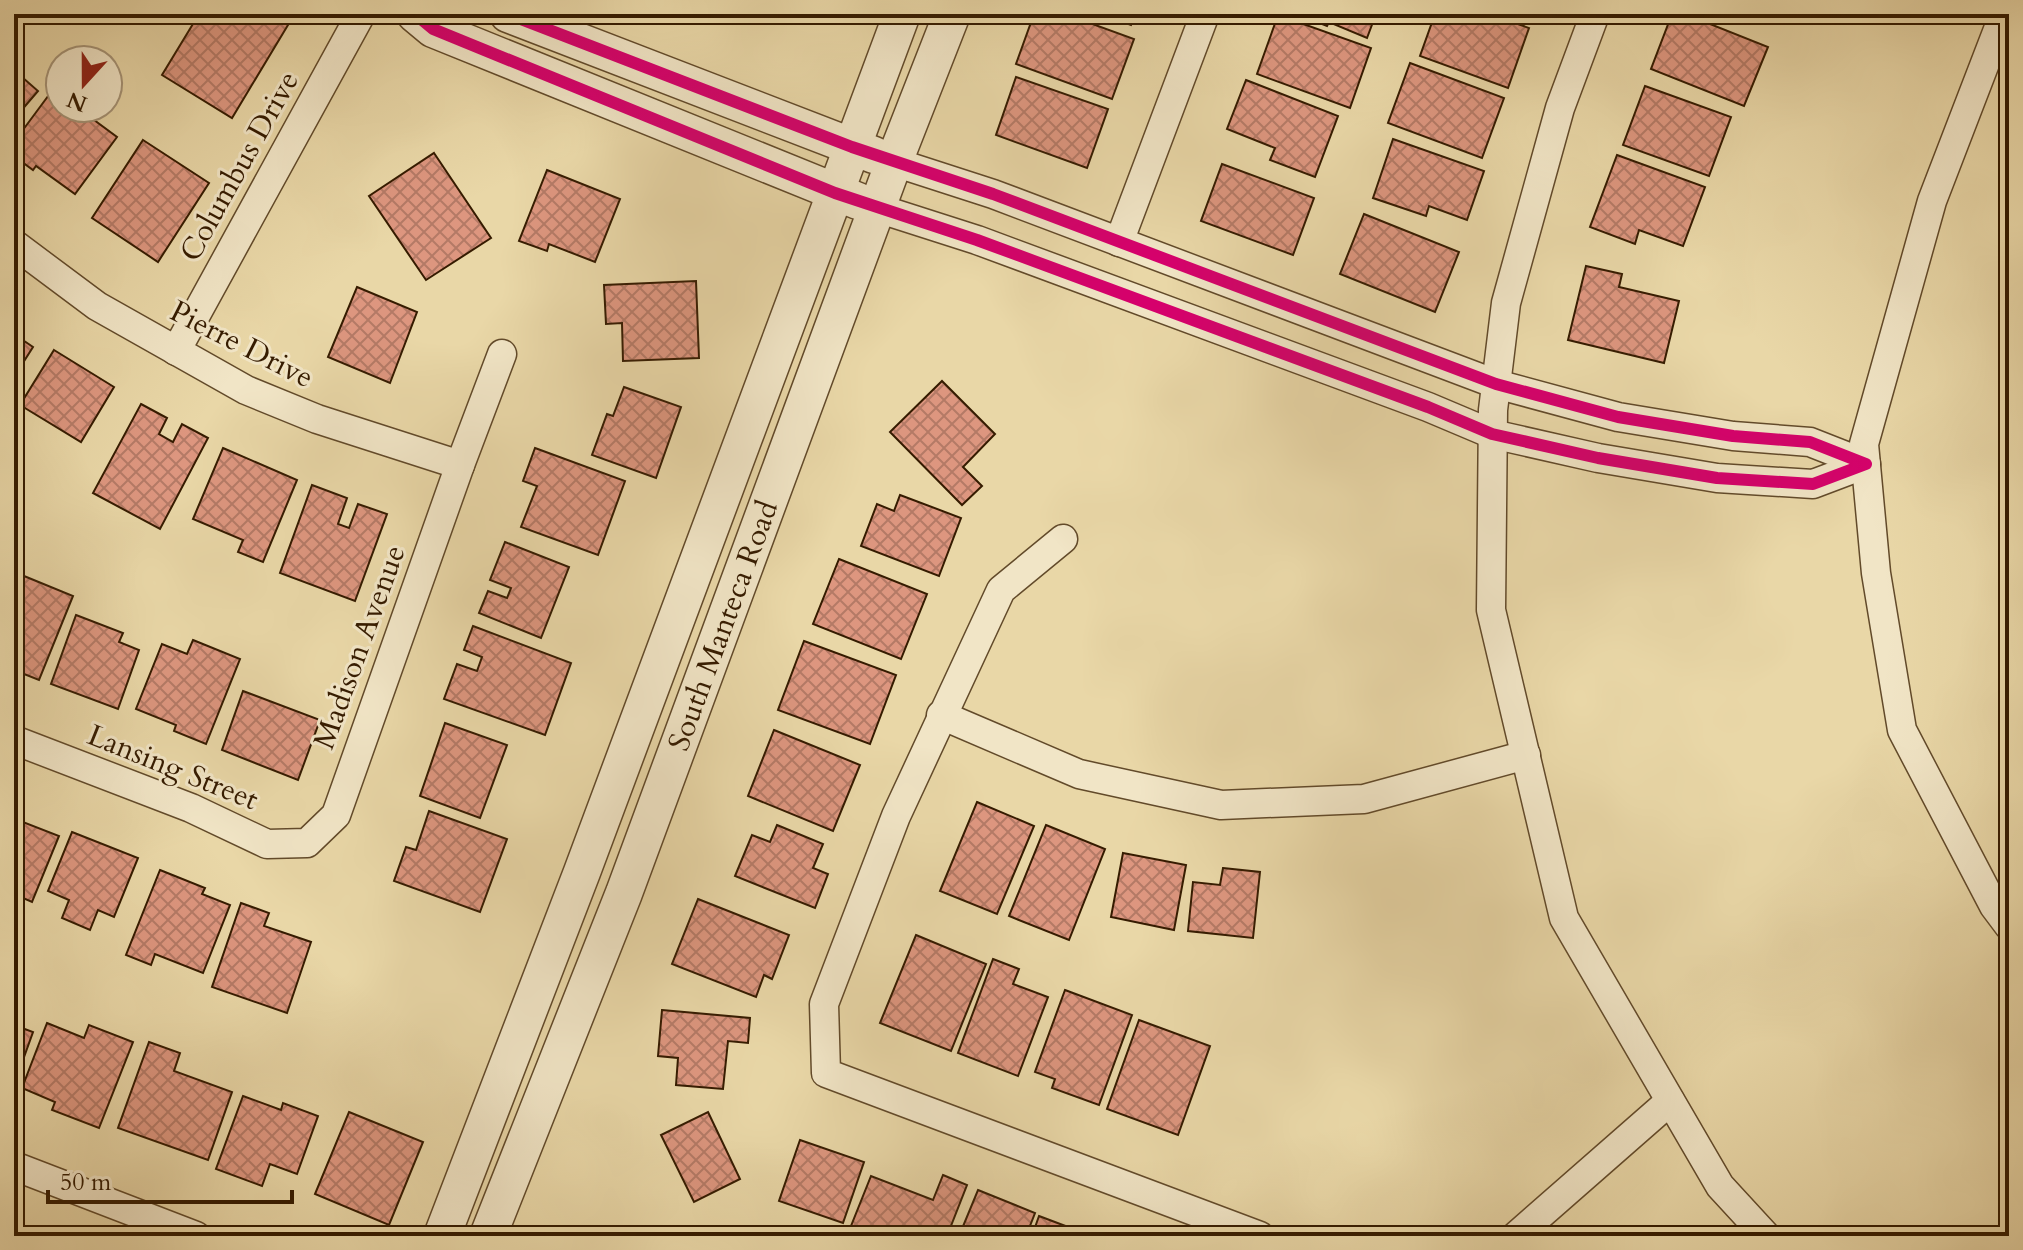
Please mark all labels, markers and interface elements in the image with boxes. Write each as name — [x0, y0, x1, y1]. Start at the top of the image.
north arrow — [44, 44, 124, 124]
street label: Columbus Drive — [170, 64, 309, 269]
text: N — [63, 84, 91, 119]
street label: Pierre Drive — [163, 291, 321, 398]
street label: South Manteca Road — [658, 495, 788, 757]
street label: Madison Avenue — [304, 539, 415, 755]
street label: Lansing Street — [81, 715, 265, 821]
scale bar — [48, 1154, 292, 1204]
text: 50 m — [60, 1166, 112, 1199]

